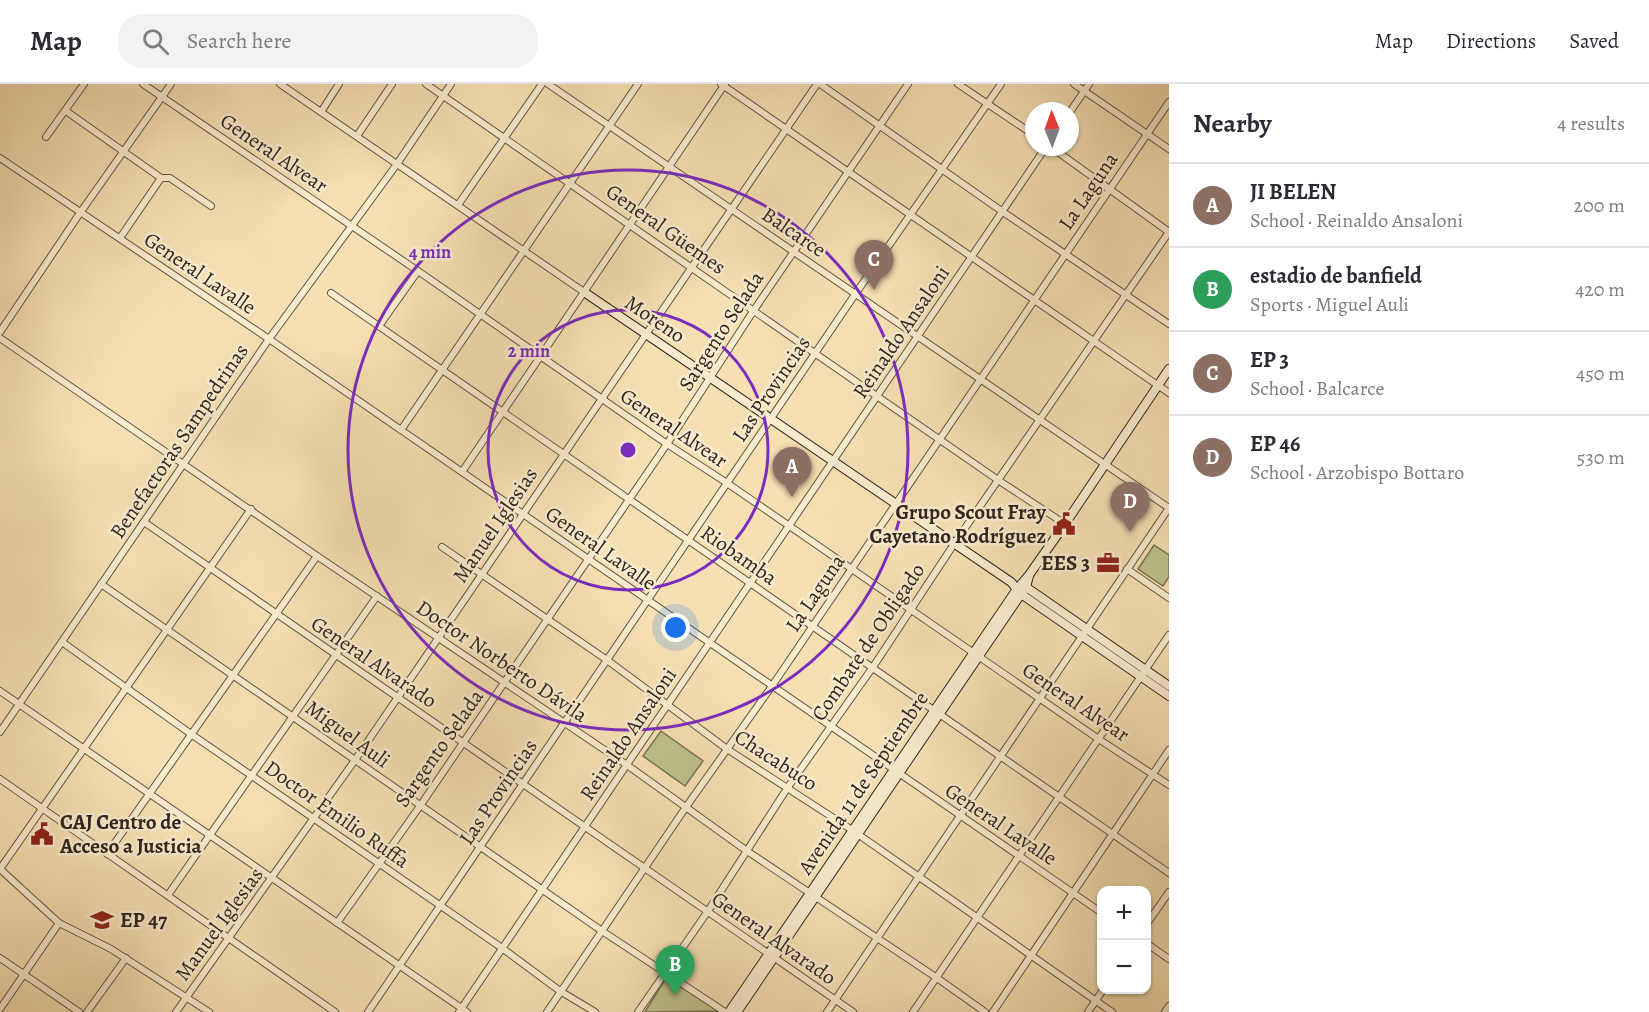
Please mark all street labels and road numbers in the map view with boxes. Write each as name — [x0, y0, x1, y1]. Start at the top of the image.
street label: General Alvear — [215, 107, 333, 199]
street label: La Laguna — [1052, 146, 1124, 235]
street label: General Güemes — [600, 177, 732, 281]
street label: Balcarce — [756, 200, 832, 264]
street label: General Lavalle — [139, 225, 261, 321]
street label: Reinaldo Ansaloni — [846, 260, 956, 404]
street label: Sargento Selada — [672, 265, 770, 396]
street label: Moreno — [619, 289, 691, 349]
street label: Las Provincias — [725, 331, 817, 447]
street label: Benefactoras Sampedrinas — [103, 338, 255, 544]
street label: General Alvear — [615, 382, 733, 474]
street label: Manuel Iglesias — [446, 462, 544, 588]
street label: General Lavalle — [540, 499, 662, 597]
street label: Riobamba — [695, 518, 783, 592]
street label: La Laguna — [779, 548, 851, 637]
street label: Combate de Obligado — [805, 558, 931, 726]
street label: Doctor Norberto Dávila — [411, 593, 593, 729]
street label: General Alvarado — [306, 610, 442, 714]
street label: General Alvear — [1017, 656, 1135, 748]
street label: Reinaldo Ansaloni — [573, 662, 683, 806]
street label: Sargento Selada — [388, 683, 490, 812]
street label: Avenida 11 de Septiembre — [791, 686, 935, 881]
street label: Miguel Auli — [300, 694, 396, 774]
street label: Chacabuco — [729, 723, 823, 797]
street label: Las Provincias — [452, 734, 544, 850]
street label: Doctor Emilio Ruffa — [259, 754, 415, 875]
street label: General Lavalle — [940, 776, 1062, 872]
street label: Manuel Iglesias — [168, 862, 270, 986]
street label: General Alvarado — [706, 885, 842, 991]

